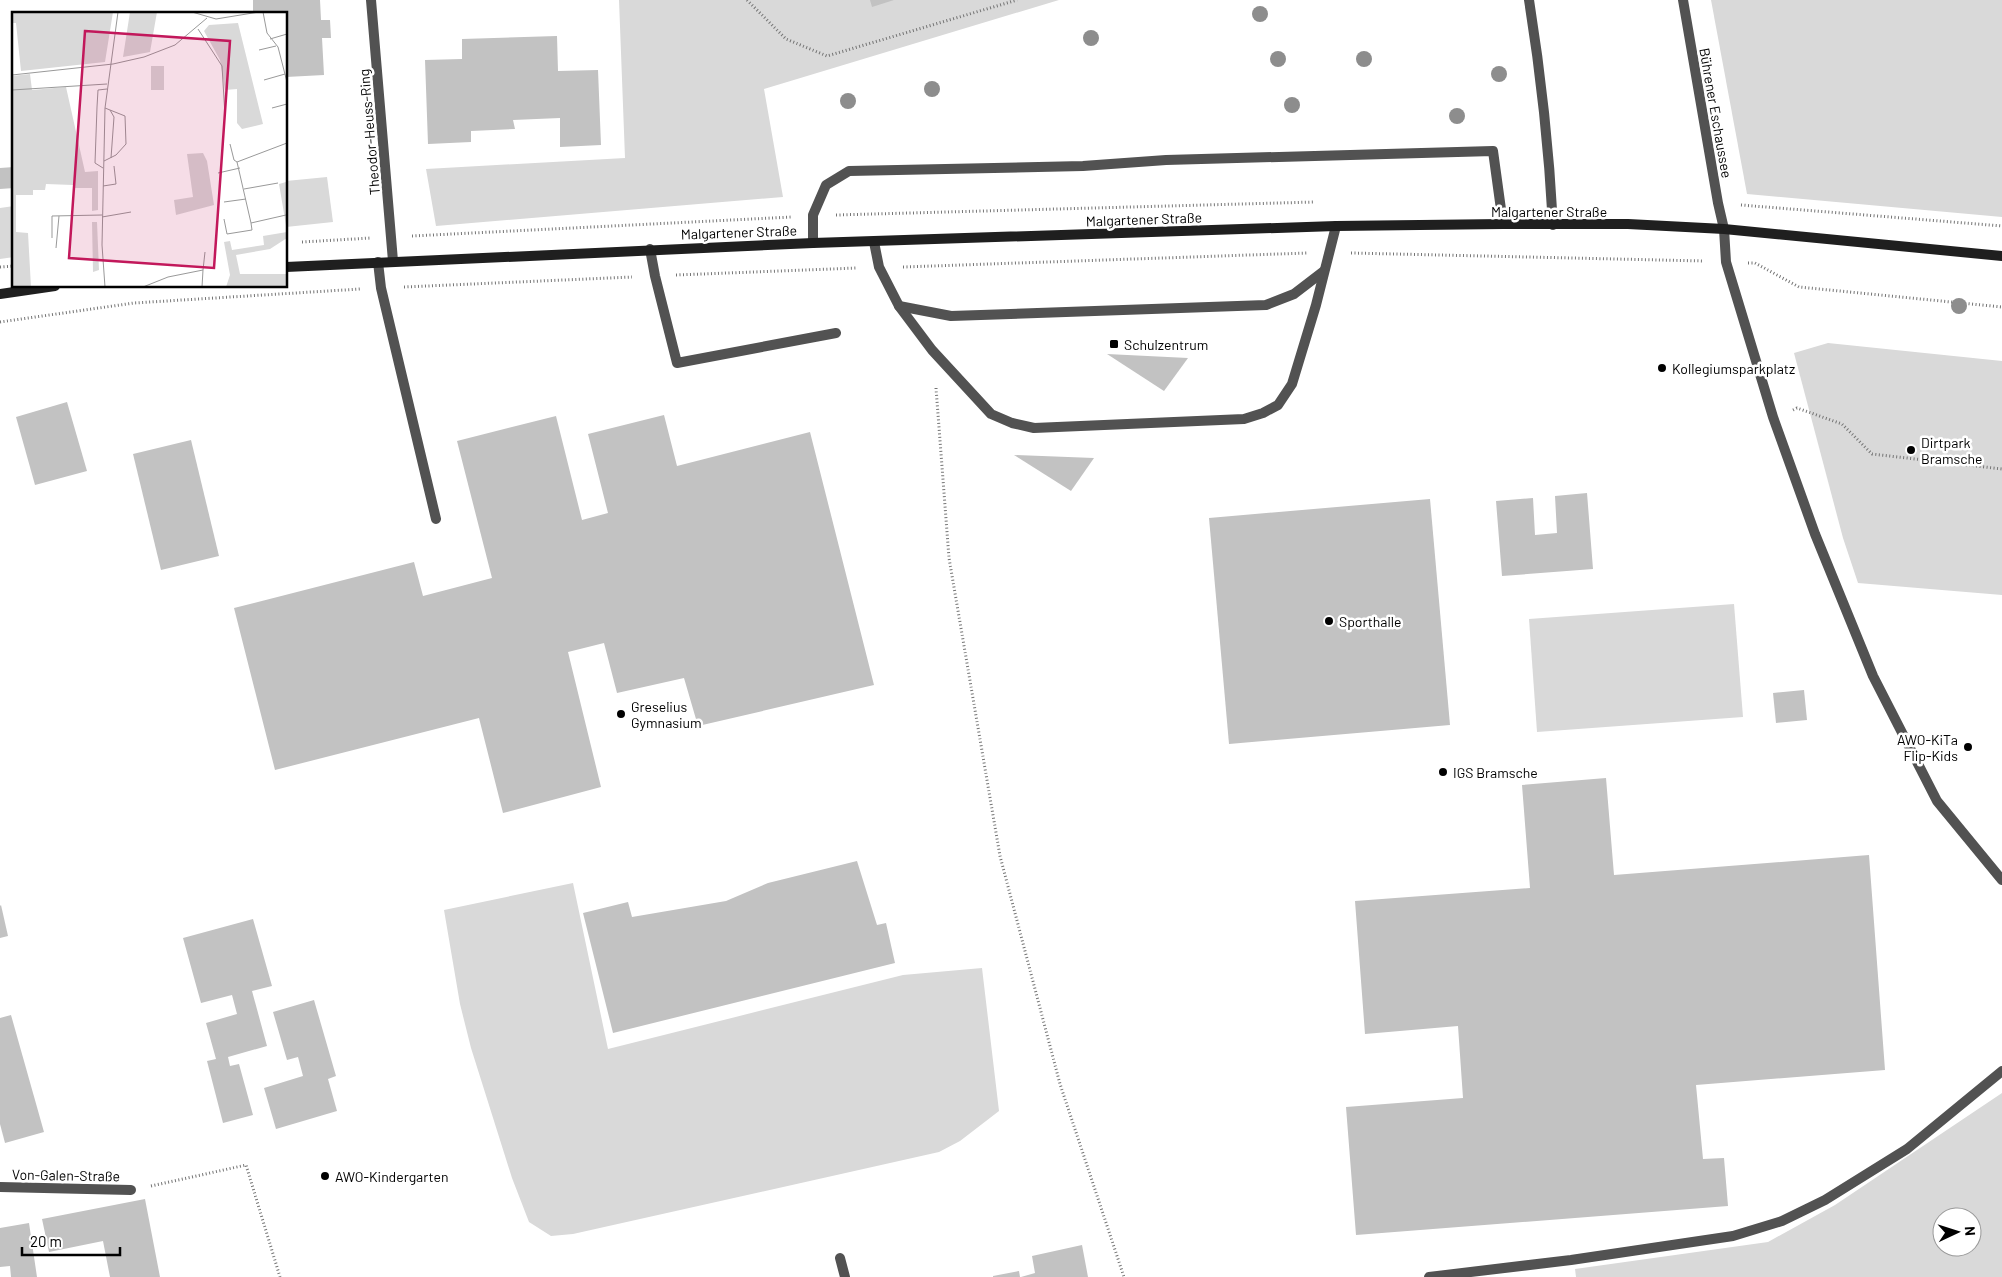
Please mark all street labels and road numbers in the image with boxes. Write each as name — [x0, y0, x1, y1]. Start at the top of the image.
street label: Bührener Eschaussee — [1696, 47, 1736, 179]
street label: Theodor-Heuss-Ring — [355, 68, 383, 196]
street label: Malgartener Straße — [1491, 203, 1607, 220]
street label: Malgartener Straße — [1086, 208, 1202, 230]
street label: Malgartener Straße — [681, 221, 797, 243]
street label: Von-Galen-Straße — [12, 1166, 120, 1184]

